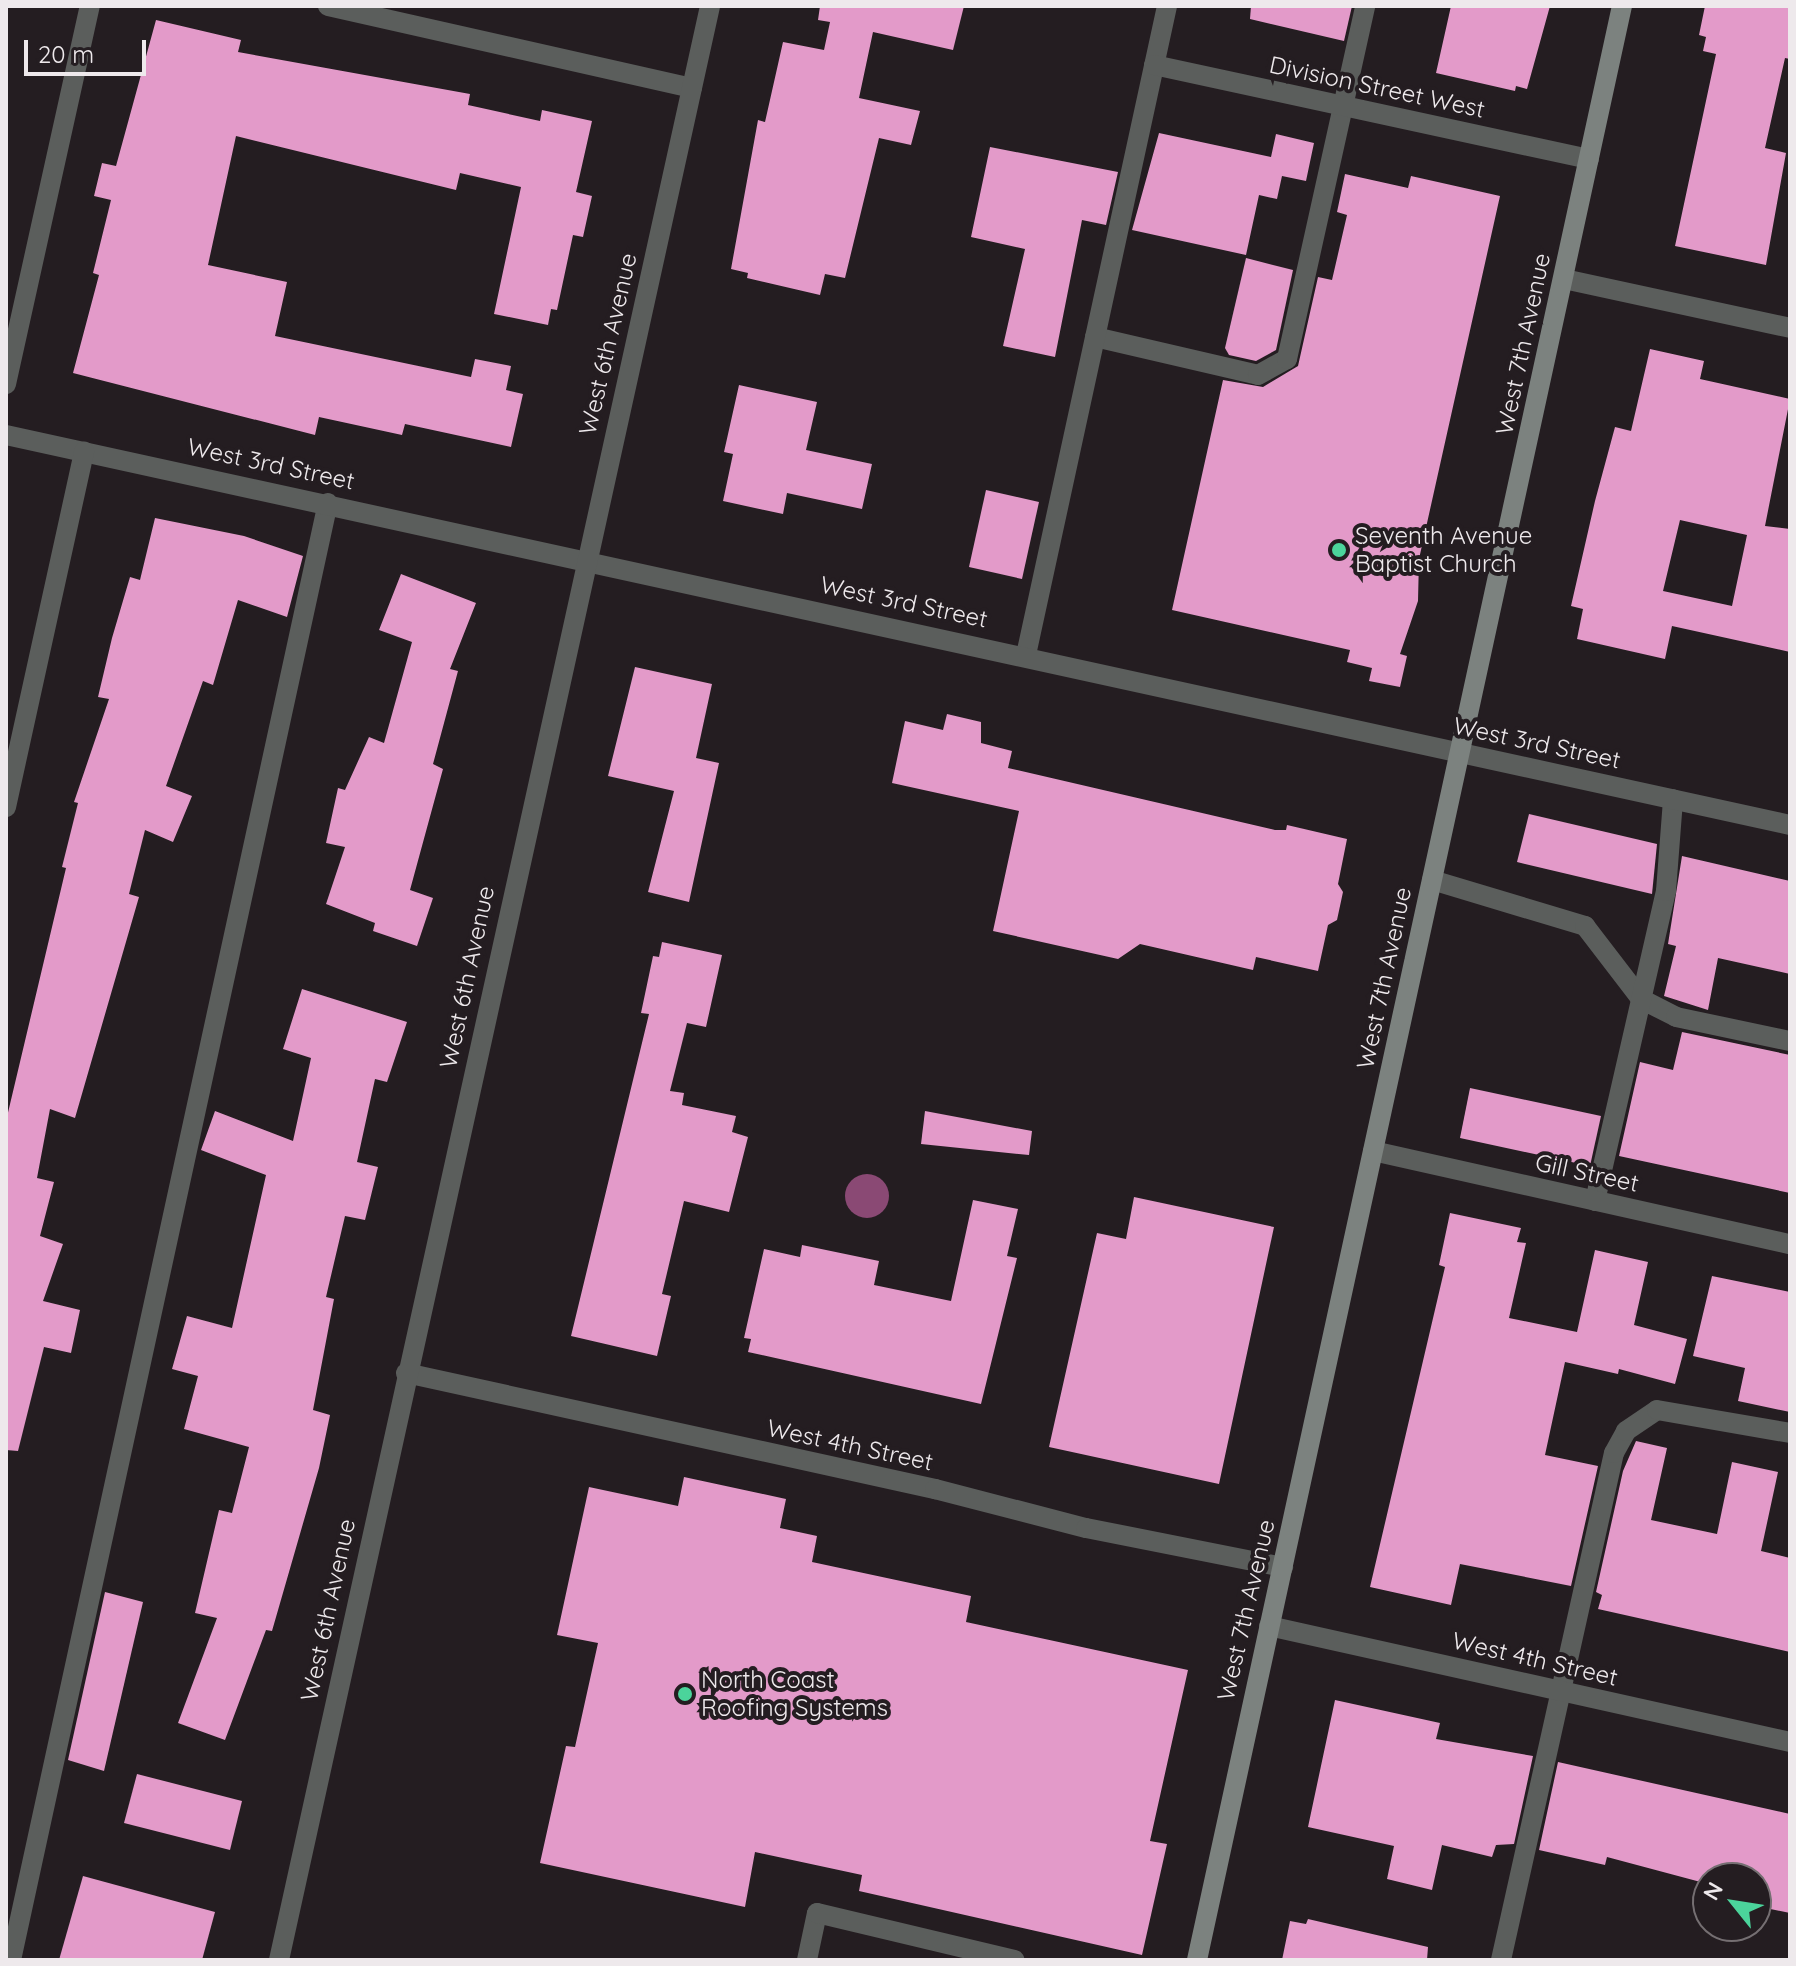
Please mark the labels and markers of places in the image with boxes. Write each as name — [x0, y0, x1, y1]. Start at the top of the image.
place label: Seventh Avenue Baptist Church — [1355, 522, 1532, 578]
marker: Seventh Avenue Baptist Church — [1330, 541, 1348, 559]
place label: North Coast Roofing Systems — [701, 1666, 888, 1722]
marker: North Coast Roofing Systems — [676, 1685, 694, 1703]

